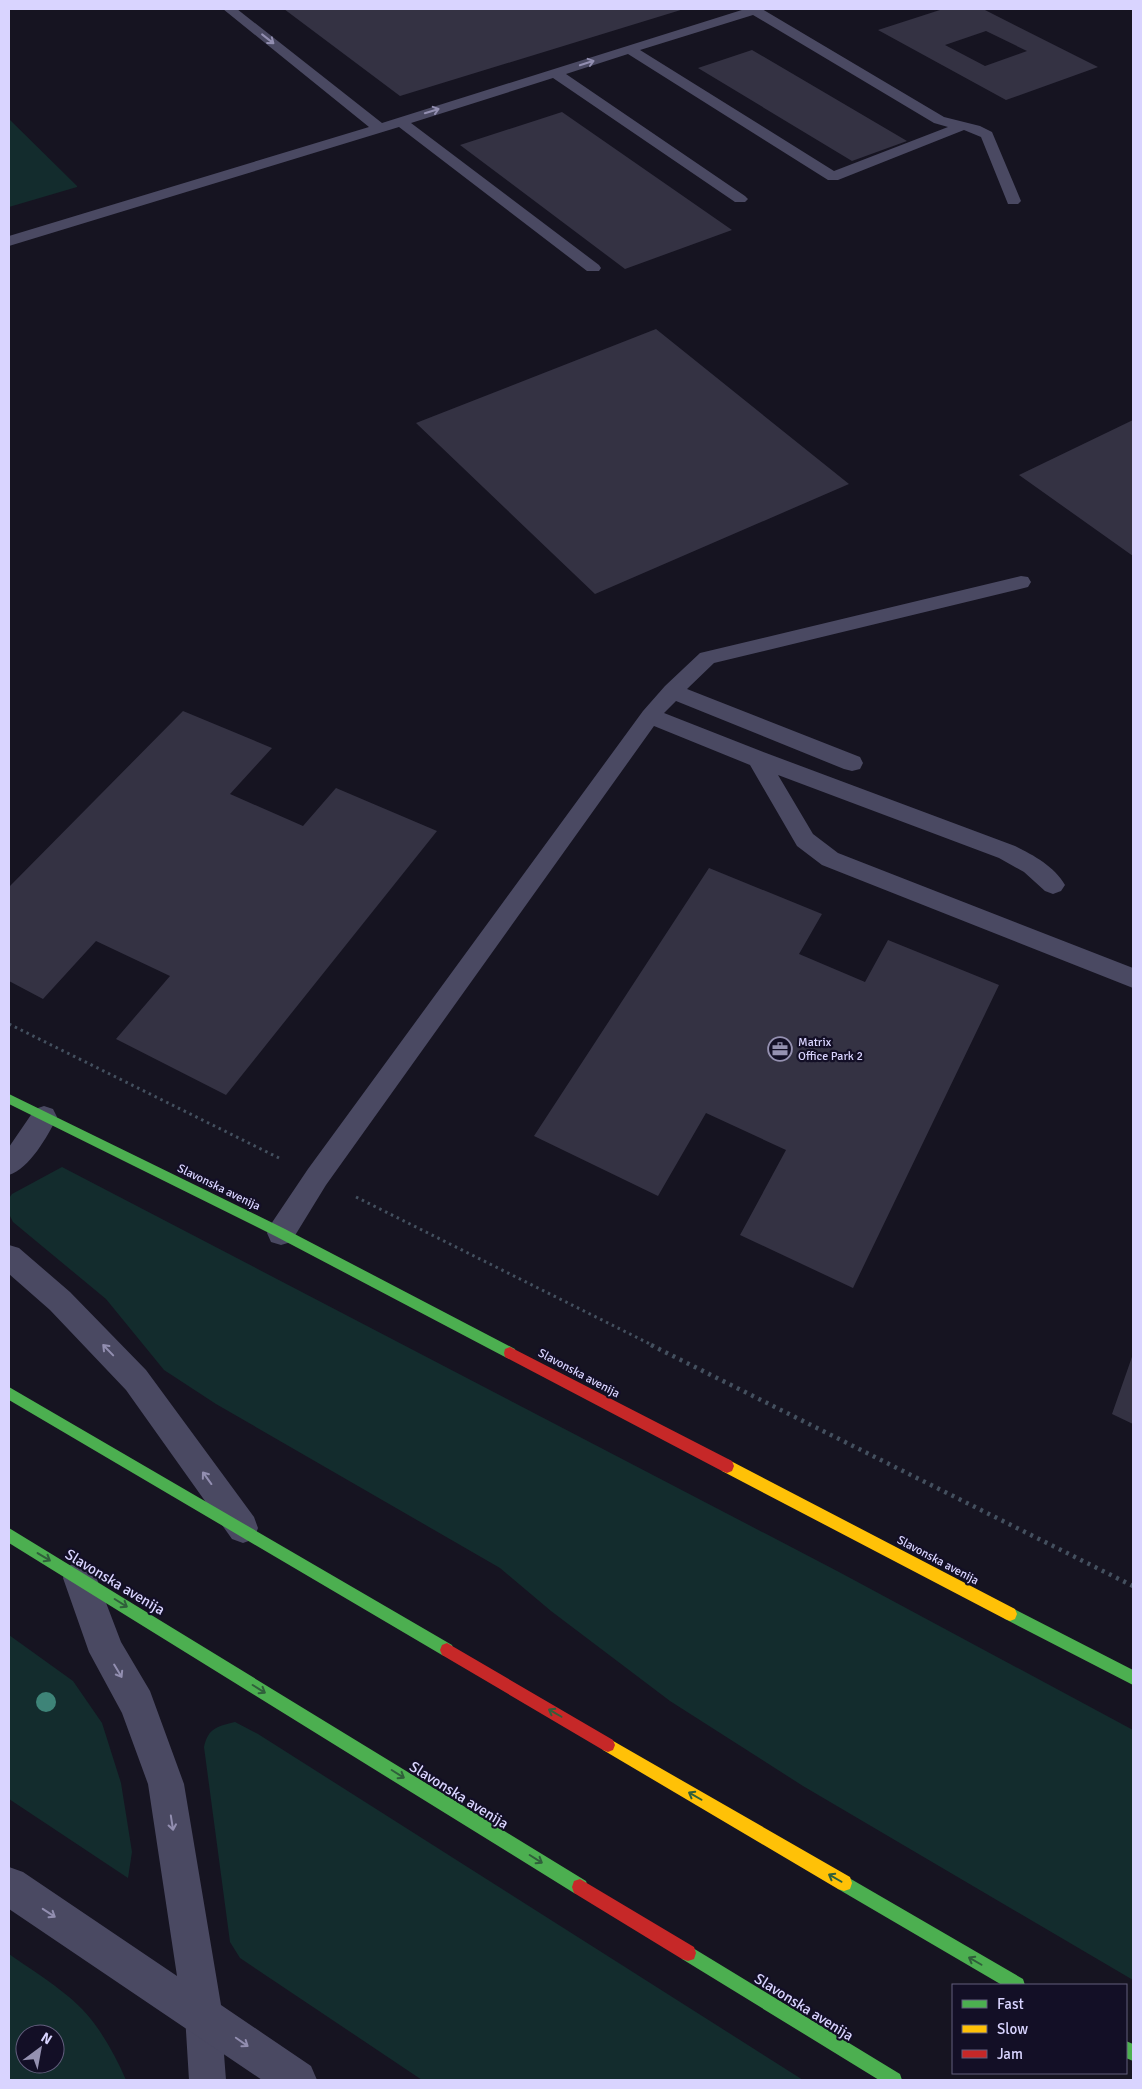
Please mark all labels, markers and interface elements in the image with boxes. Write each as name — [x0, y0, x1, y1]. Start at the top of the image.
one-way arrow — [261, 34, 275, 44]
one-way arrow — [578, 57, 594, 67]
one-way arrow — [423, 106, 439, 116]
place label: Matrix Office Park 2 — [798, 1035, 863, 1064]
office icon: Matrix Office Park 2 — [767, 1036, 793, 1062]
street label: Slavonska avenija — [175, 1161, 263, 1214]
one-way arrow — [101, 1344, 114, 1356]
street label: Slavonska avenija — [535, 1346, 622, 1401]
one-way arrow — [202, 1471, 212, 1485]
street label: Slavonska avenija — [894, 1533, 981, 1588]
street label: Slavonska avenija — [62, 1545, 168, 1619]
one-way arrow — [37, 1552, 51, 1562]
one-way arrow — [114, 1599, 128, 1609]
one-way arrow — [114, 1664, 124, 1678]
one-way arrow — [252, 1684, 266, 1694]
one-way arrow — [548, 1708, 562, 1718]
street label: Slavonska avenija — [406, 1757, 512, 1833]
one-way arrow — [390, 1770, 404, 1780]
one-way arrow — [688, 1790, 703, 1800]
one-way arrow — [168, 1815, 178, 1831]
one-way arrow — [529, 1855, 543, 1865]
one-way arrow — [829, 1873, 843, 1883]
one-way arrow — [42, 1908, 56, 1918]
one-way arrow — [969, 1955, 983, 1965]
street label: Slavonska avenija — [751, 1969, 857, 2045]
legend — [952, 1984, 1127, 2074]
text: Fast — [997, 1995, 1024, 2013]
text: Slow — [997, 2020, 1028, 2038]
north arrow — [15, 2024, 65, 2074]
text: N — [38, 2029, 55, 2048]
one-way arrow — [235, 2037, 249, 2047]
text: Jam — [997, 2045, 1023, 2063]

